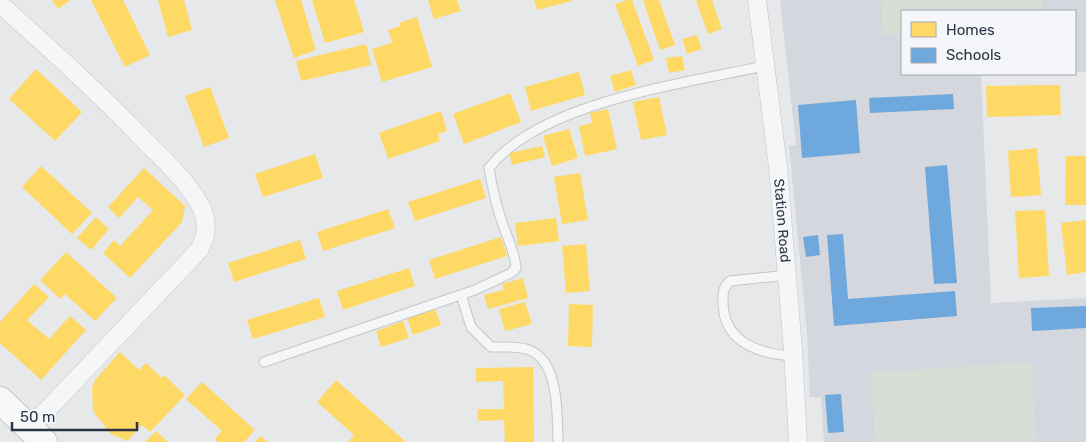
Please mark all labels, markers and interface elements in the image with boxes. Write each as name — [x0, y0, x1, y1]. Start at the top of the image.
legend — [901, 10, 1076, 75]
text: Homes — [946, 21, 995, 39]
text: Schools — [946, 46, 1002, 64]
street label: Station Road — [770, 178, 794, 263]
scale bar — [12, 400, 138, 432]
text: 50 m — [20, 408, 55, 426]

